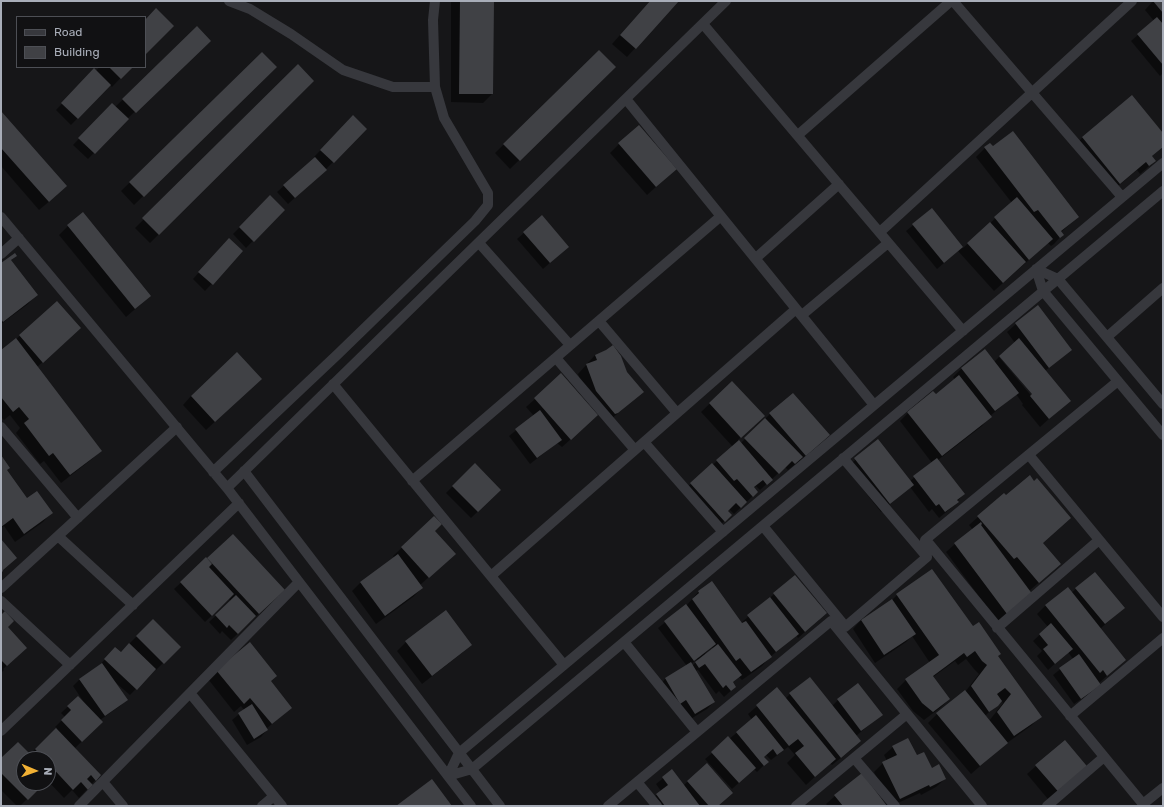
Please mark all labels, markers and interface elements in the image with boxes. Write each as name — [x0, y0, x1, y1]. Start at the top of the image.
legend — [16, 16, 146, 68]
text: Road — [54, 25, 82, 39]
text: Building — [54, 45, 100, 59]
north arrow — [16, 751, 56, 791]
text: N — [41, 767, 54, 776]

